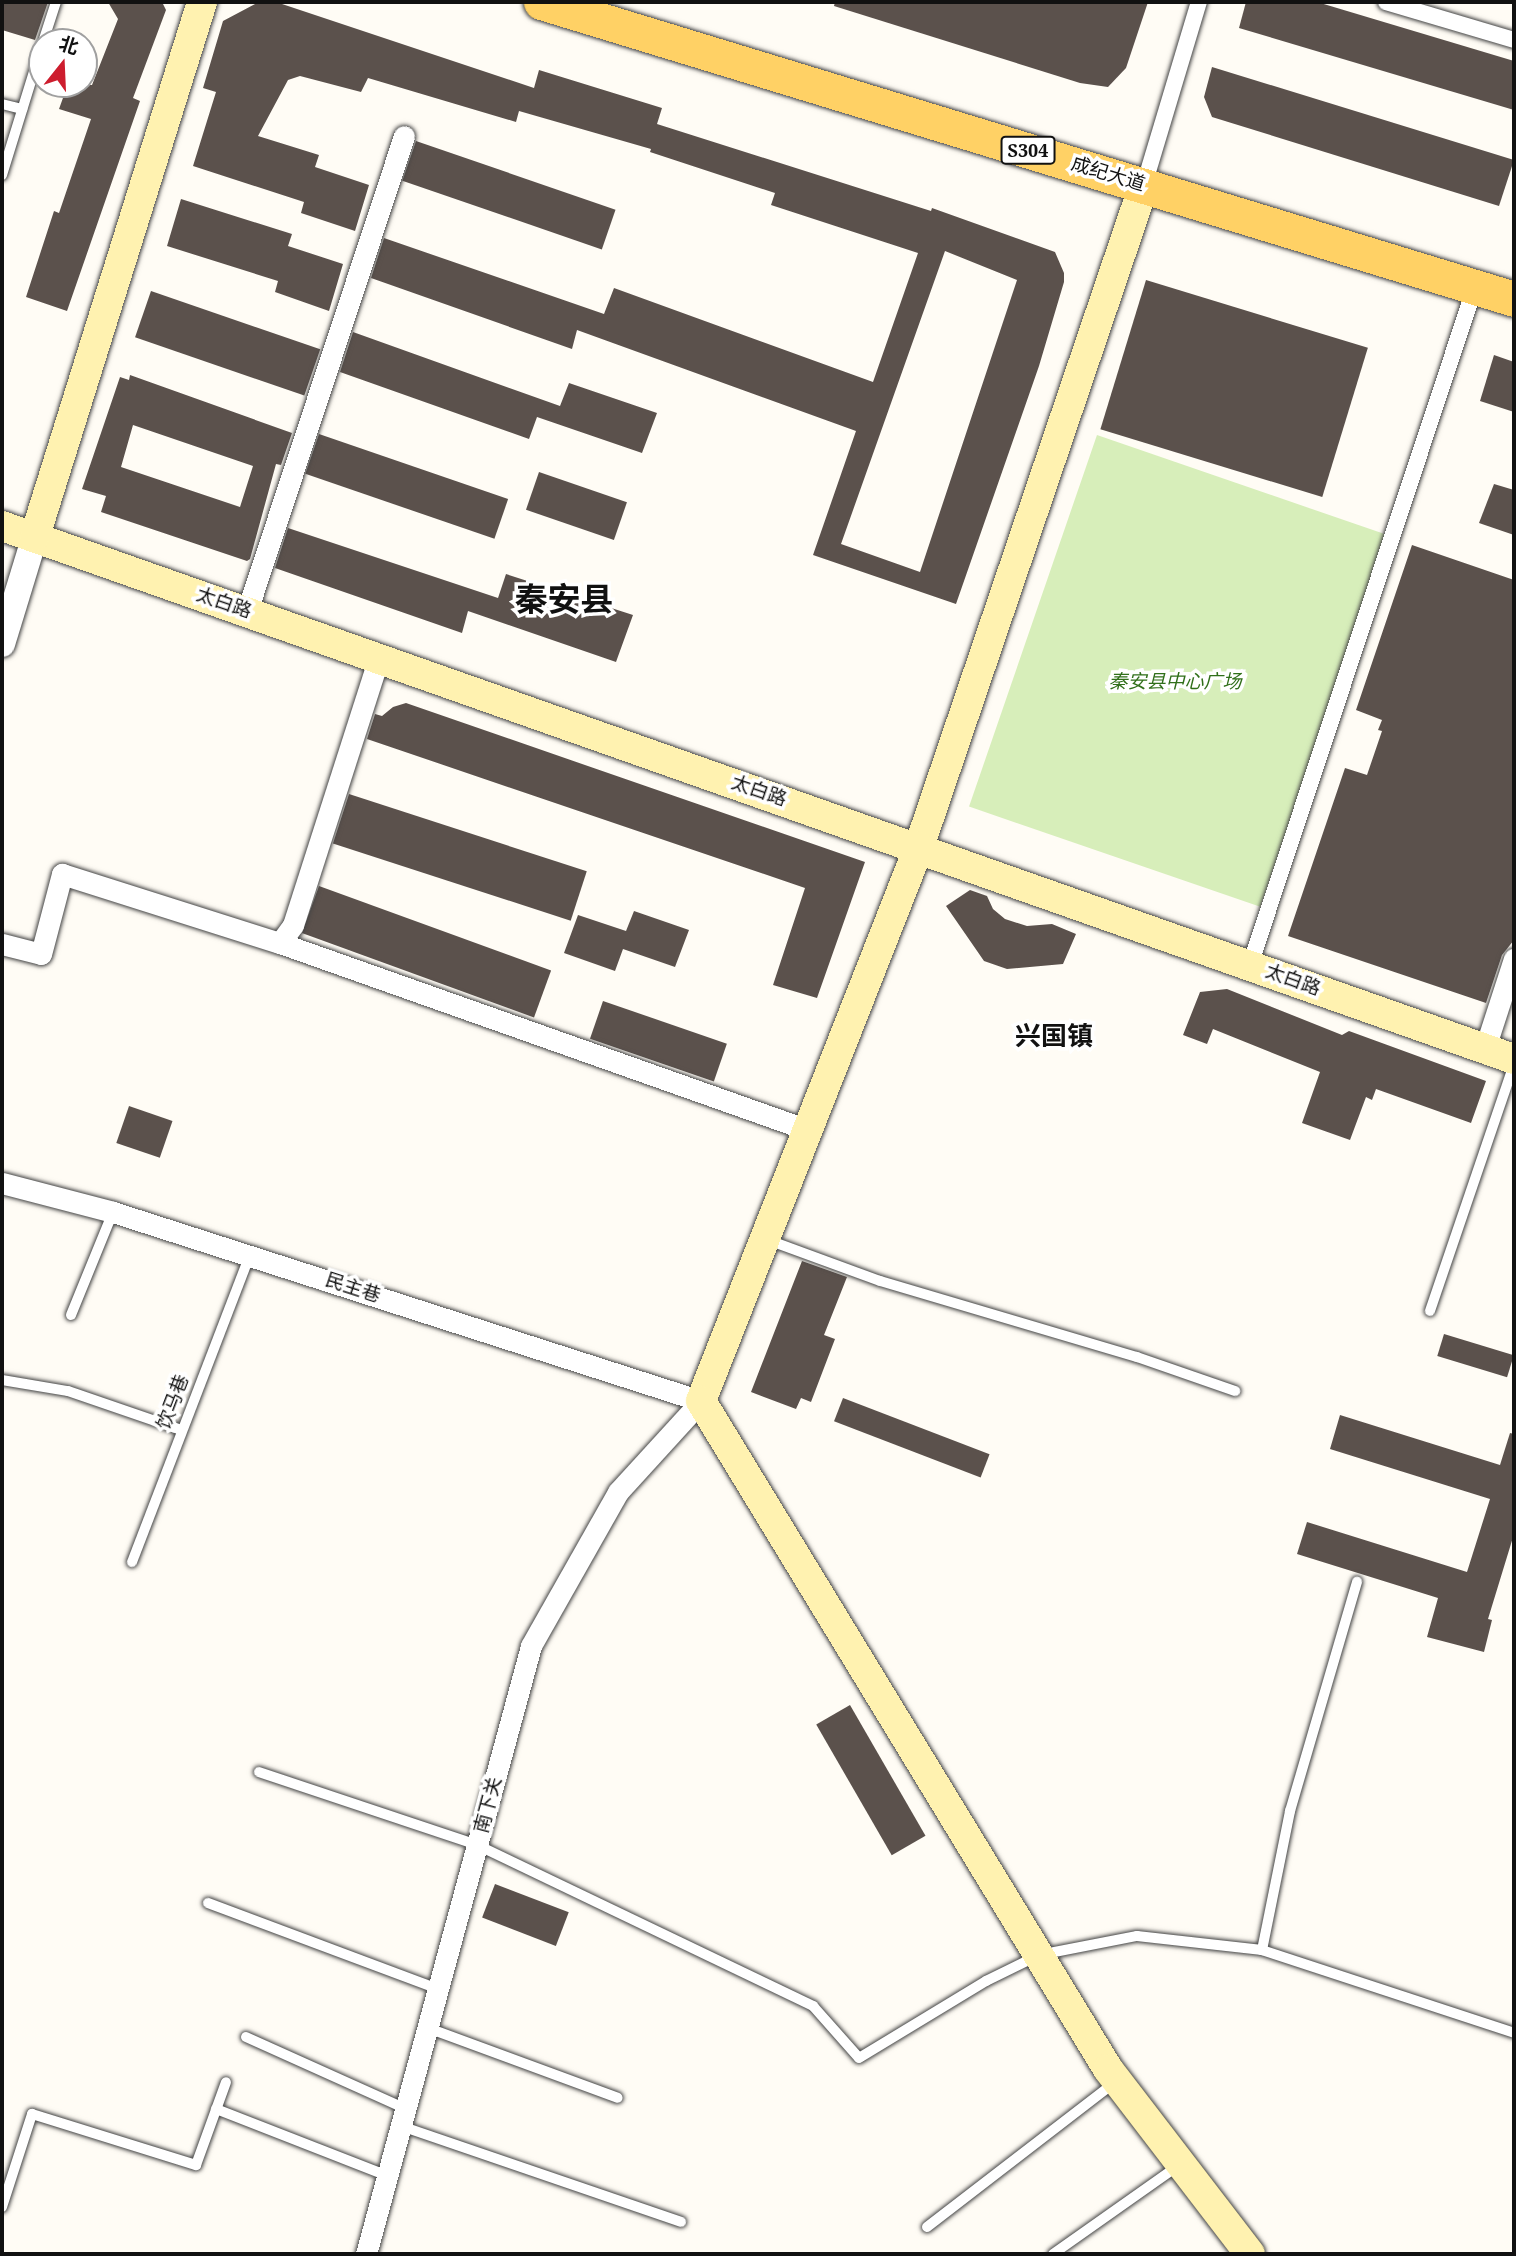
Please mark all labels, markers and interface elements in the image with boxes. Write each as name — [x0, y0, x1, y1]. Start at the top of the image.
north arrow — [28, 28, 98, 98]
text: 北 — [56, 30, 82, 60]
road number: S304 — [1000, 135, 1056, 164]
street label: 成纪大道 — [1068, 152, 1148, 196]
district label: 秦安县 — [515, 579, 613, 619]
street label: 太白路 — [193, 583, 255, 623]
park label: 秦安县中心广场 — [1109, 671, 1241, 693]
street label: 太白路 — [728, 771, 790, 811]
street label: 太白路 — [1262, 960, 1324, 1000]
district label: 兴国镇 — [1015, 1020, 1093, 1052]
street label: 民主巷 — [322, 1268, 384, 1308]
street label: 饮马巷 — [152, 1371, 194, 1433]
street label: 南下关 — [470, 1775, 506, 1835]

